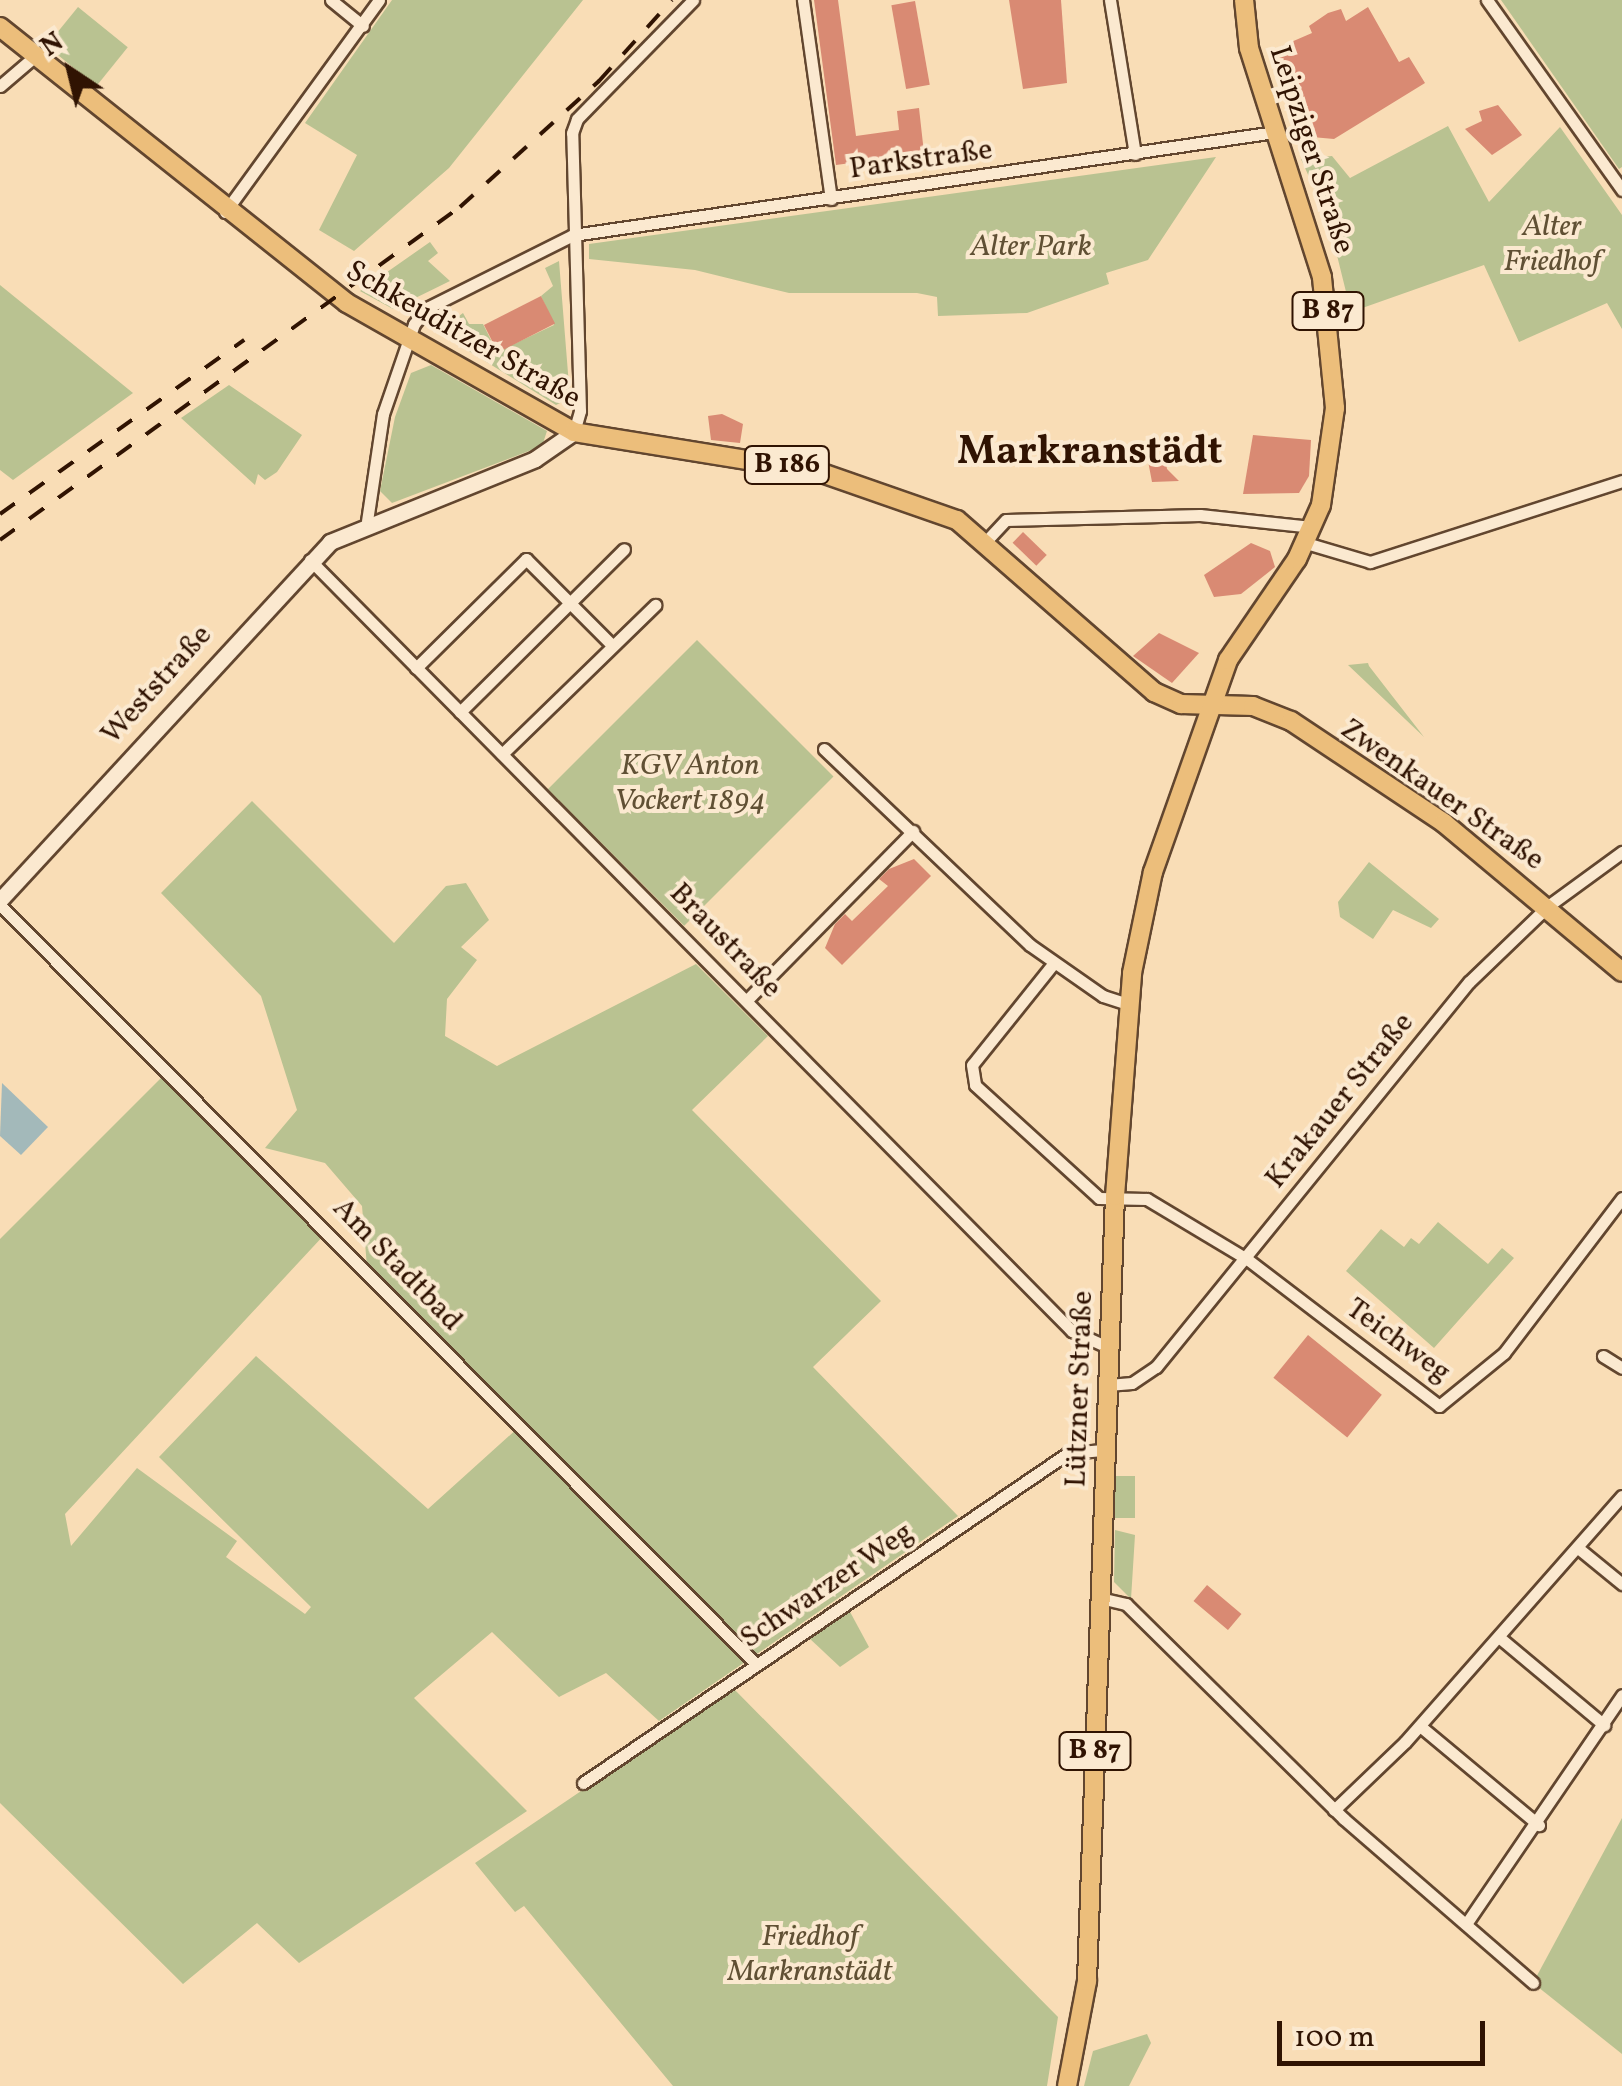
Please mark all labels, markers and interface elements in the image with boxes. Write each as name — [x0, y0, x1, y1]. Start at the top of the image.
north arrow — [20, 20, 120, 120]
text: N — [33, 23, 72, 67]
street label: Leipziger Straße — [1260, 42, 1362, 258]
street label: Parkstraße — [847, 132, 995, 188]
park label: Alter Friedhof — [1503, 209, 1601, 280]
park label: Alter Park — [970, 229, 1092, 265]
street label: Schkeuditzer Straße — [339, 253, 587, 417]
road number: B 87 — [1290, 288, 1366, 334]
district label: Markranstädt — [957, 429, 1223, 477]
road number: B 186 — [742, 442, 832, 488]
street label: Weststraße — [94, 618, 220, 752]
street label: Zwenkauer Straße — [1333, 711, 1551, 879]
park label: KGV Anton Vockert 1894 — [614, 748, 766, 818]
street label: Braustraße — [661, 876, 789, 1006]
street label: Krakauer Straße — [1258, 1006, 1422, 1196]
street label: Am Stadtbad — [325, 1191, 469, 1339]
street label: Lützner Straße — [1059, 1290, 1101, 1488]
street label: Teichweg — [1339, 1291, 1457, 1391]
street label: Schwarzer Weg — [733, 1515, 921, 1657]
road number: B 87 — [1058, 1728, 1132, 1774]
park label: Friedhof Markranstädt — [728, 1919, 892, 1990]
scale bar — [1282, 2001, 1490, 2063]
text: 100 m — [1294, 2017, 1375, 2059]

